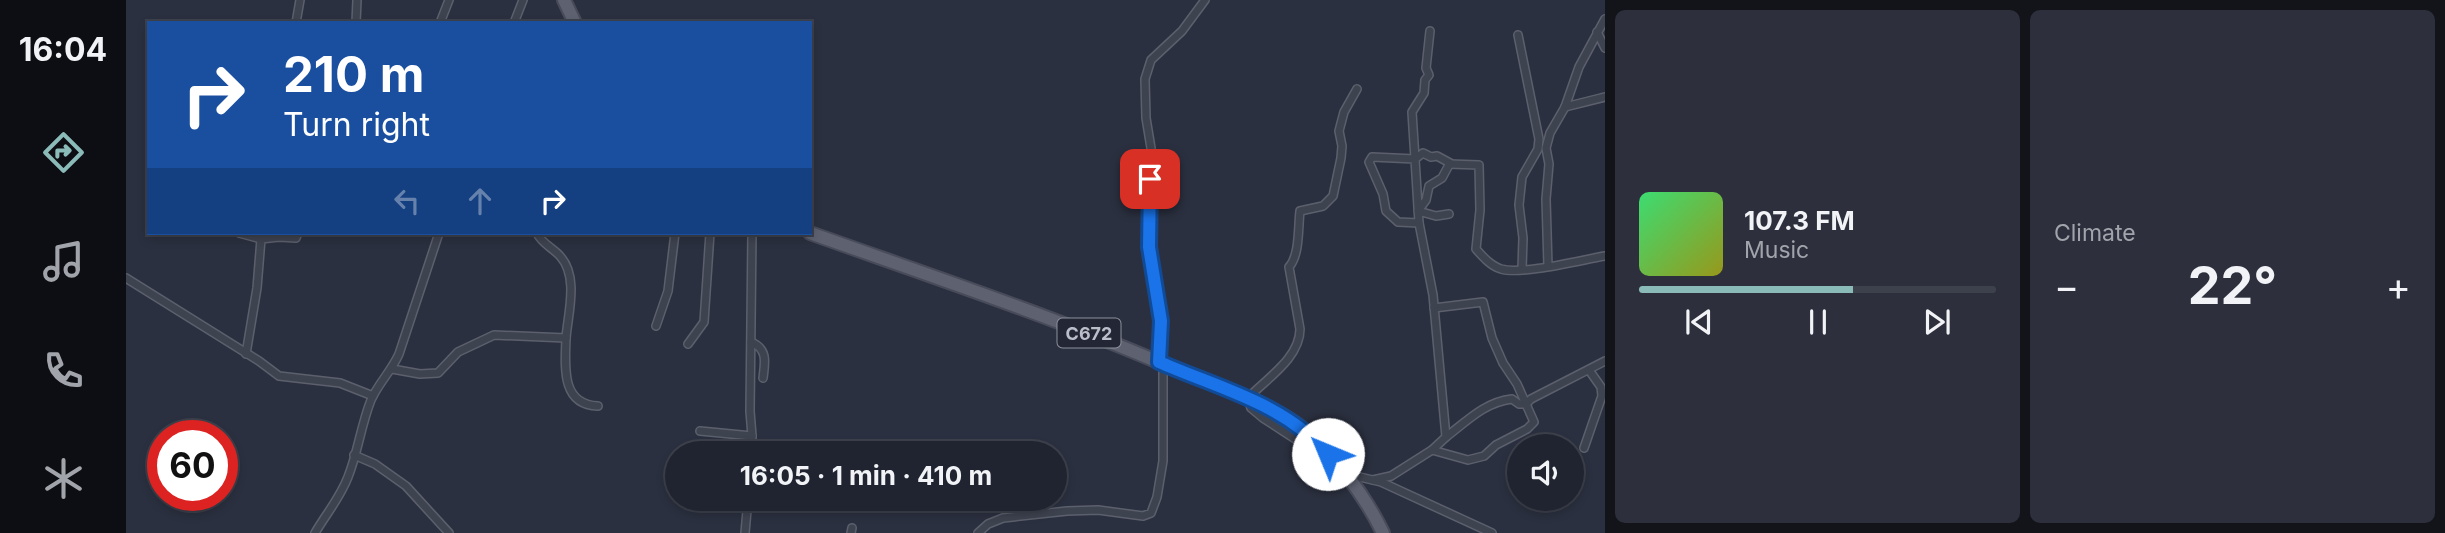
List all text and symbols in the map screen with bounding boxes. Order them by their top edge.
text: 16:04 [19,30,107,69]
text: 210 m [283,45,424,104]
icon: right [168,49,259,140]
text: Turn right [283,105,430,144]
icon: directions [39,128,88,177]
pin [1120,149,1180,209]
icon: arrive [1131,160,1169,198]
icon: left [388,182,426,220]
icon: ahead [461,182,499,220]
icon: right [534,182,572,220]
text: 107.3 FM [1744,205,1855,236]
text: Climate [2054,219,2136,247]
text: Music [1744,236,1809,264]
icon: music [39,237,88,286]
text: 22° [2188,254,2277,317]
text: − [2054,263,2079,309]
text: + [2386,263,2411,309]
icon: previous [1680,303,1718,341]
icon: pause [1799,303,1837,341]
icon: next [1918,303,1956,341]
road number: C672 [1058,318,1121,348]
icon: phone [39,346,88,395]
position arrow [1291,417,1365,491]
speed limit sign: 60 [147,420,238,511]
map controls [1507,434,1584,511]
button: sound [1507,434,1584,511]
icon: climate [39,454,88,503]
text: 16:05 · 1 min · 410 m [740,460,992,491]

